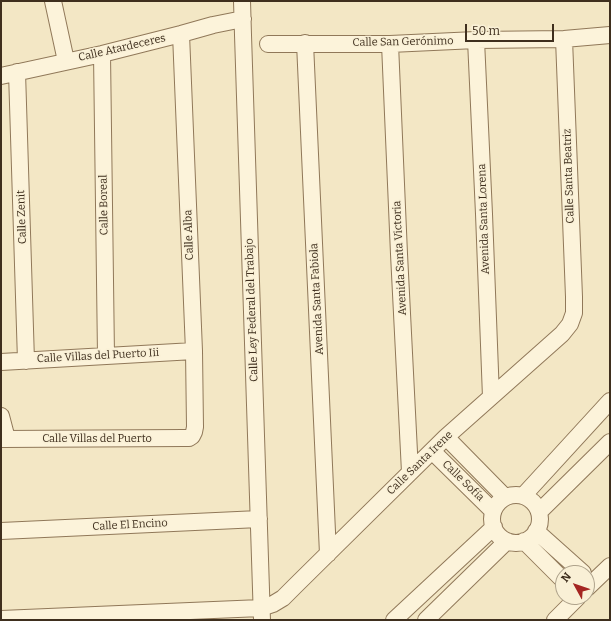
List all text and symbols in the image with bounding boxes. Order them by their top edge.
scale bar [467,16,556,42]
text: 50 m [472,24,500,38]
street label: Calle Atardeceres [77,32,167,64]
street label: Calle San Gerónimo [352,35,454,49]
street label: Calle Santa Beatriz [561,128,577,224]
street label: Avenida Santa Lorena [475,163,493,275]
street label: Calle Boreal [97,175,111,235]
street label: Calle Zenit [14,190,30,244]
street label: Avenida Santa Victoria [390,200,410,316]
street label: Calle Alba [182,209,196,261]
street label: Calle Ley Federal del Trabajo [243,238,261,382]
street label: Avenida Santa Fabiola [307,243,327,355]
street label: Calle Villas del Puerto Iii [37,346,159,366]
street label: Calle Santa Irene [384,428,456,498]
street label: Calle Villas del Puerto [42,432,152,446]
street label: Calle Sofía [439,458,487,504]
street label: Calle El Encino [92,516,168,534]
north arrow [555,565,595,605]
text: N [558,570,574,585]

